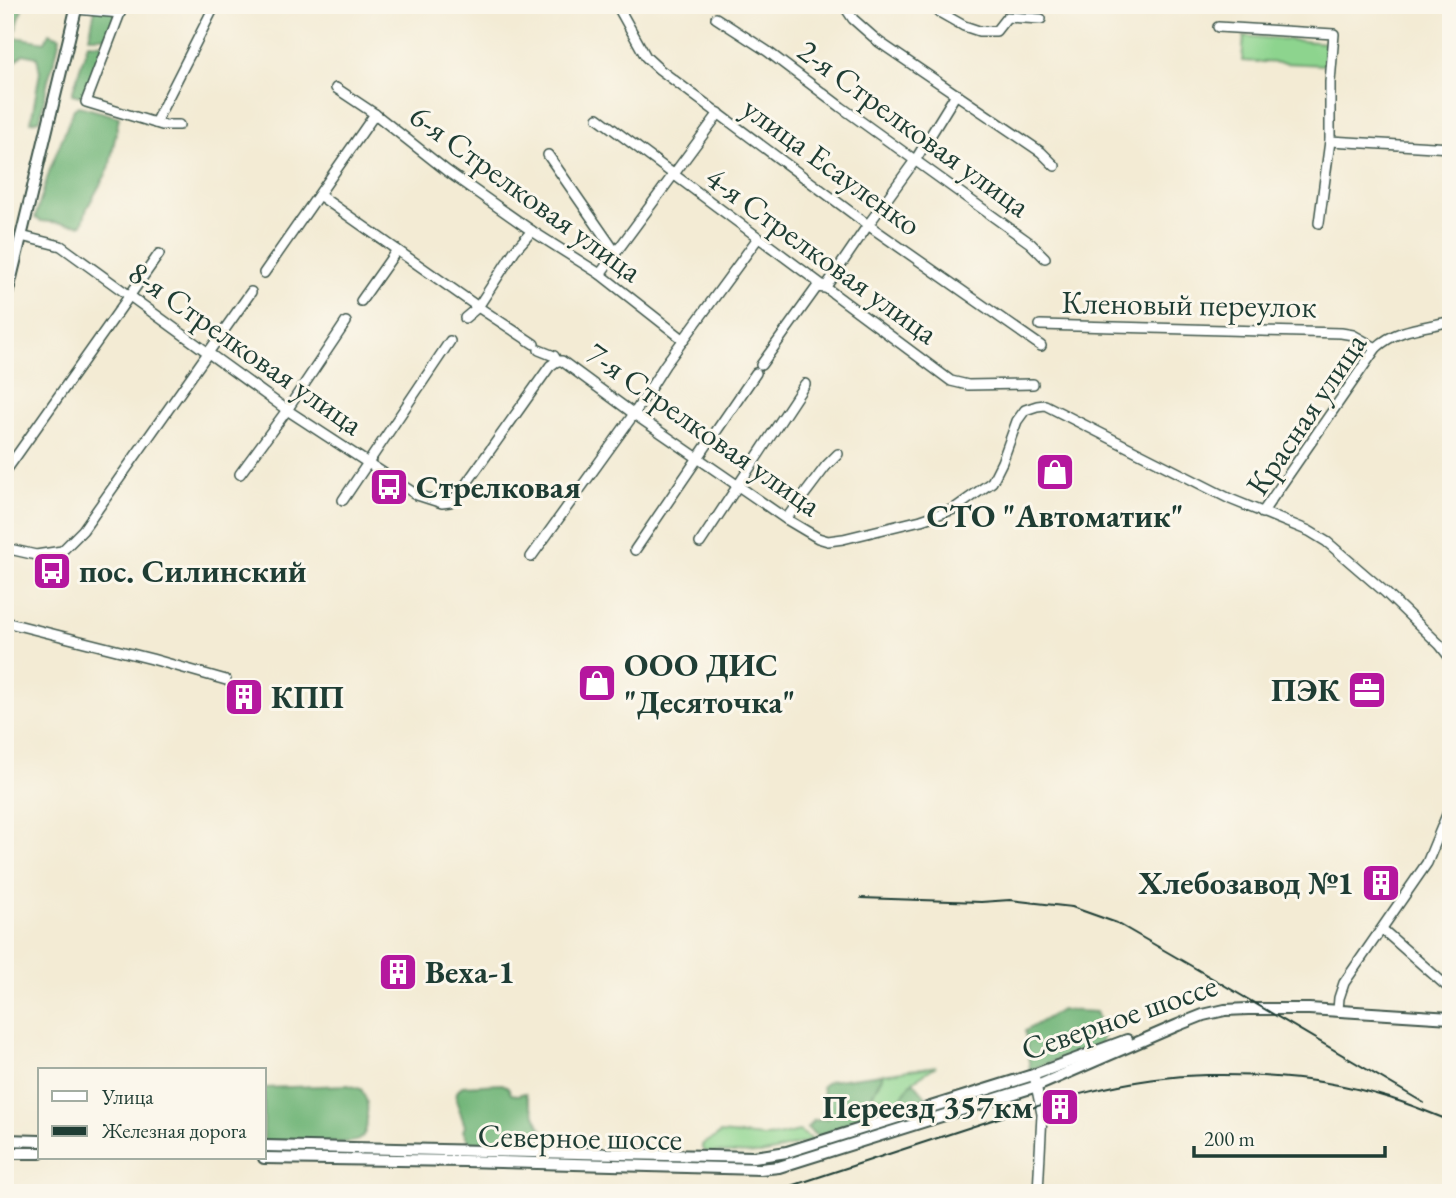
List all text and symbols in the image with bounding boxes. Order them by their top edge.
street label: 2-я Стрелковая улица [789,29,1039,227]
street label: улица Есауленко [734,87,930,245]
street label: 6-я Стрелковая улица [401,94,651,292]
street label: 4-я Стрелковая улица [697,156,947,354]
street label: 8-я Стрелковая улица [120,251,372,445]
street label: Кленовый переулок [1061,281,1317,327]
street label: Красная улица [1236,324,1376,503]
street label: 7-я Стрелковая улица [578,332,830,526]
shop icon: СТО "Автоматик" [1034,451,1076,493]
bus stop icon: Стрелковая [368,466,410,508]
place label: Стрелковая [416,466,581,508]
place label: СТО "Автоматик" [927,495,1183,537]
bus stop icon: пос. Силинский [31,550,73,592]
place label: пос. Силинский [79,550,307,592]
place label: ООО ДИС "Десяточка" [624,644,795,723]
shop icon: ООО ДИС "Десяточка" [576,662,618,704]
place label: ПЭК [1271,669,1340,711]
office icon: ПЭК [1346,669,1388,711]
building icon: КПП [223,676,265,718]
place label: КПП [271,676,344,718]
place label: Хлебозавод №1 [1138,862,1354,904]
building icon: Хлебозавод №1 [1360,862,1402,904]
building icon: Веха-1 [377,951,419,993]
place label: Веха-1 [425,951,515,993]
street label: Северное шоссе [1015,964,1223,1070]
legend [38,1068,266,1160]
text: Улица [101,1083,154,1110]
place label: Переезд 357км [822,1086,1033,1128]
building icon: Переезд 357км [1039,1086,1081,1128]
street label: Северное шоссе [477,1114,683,1160]
scale bar [1194,1114,1384,1158]
text: Железная дорога [101,1117,247,1144]
text: 200 m [1204,1125,1255,1152]

